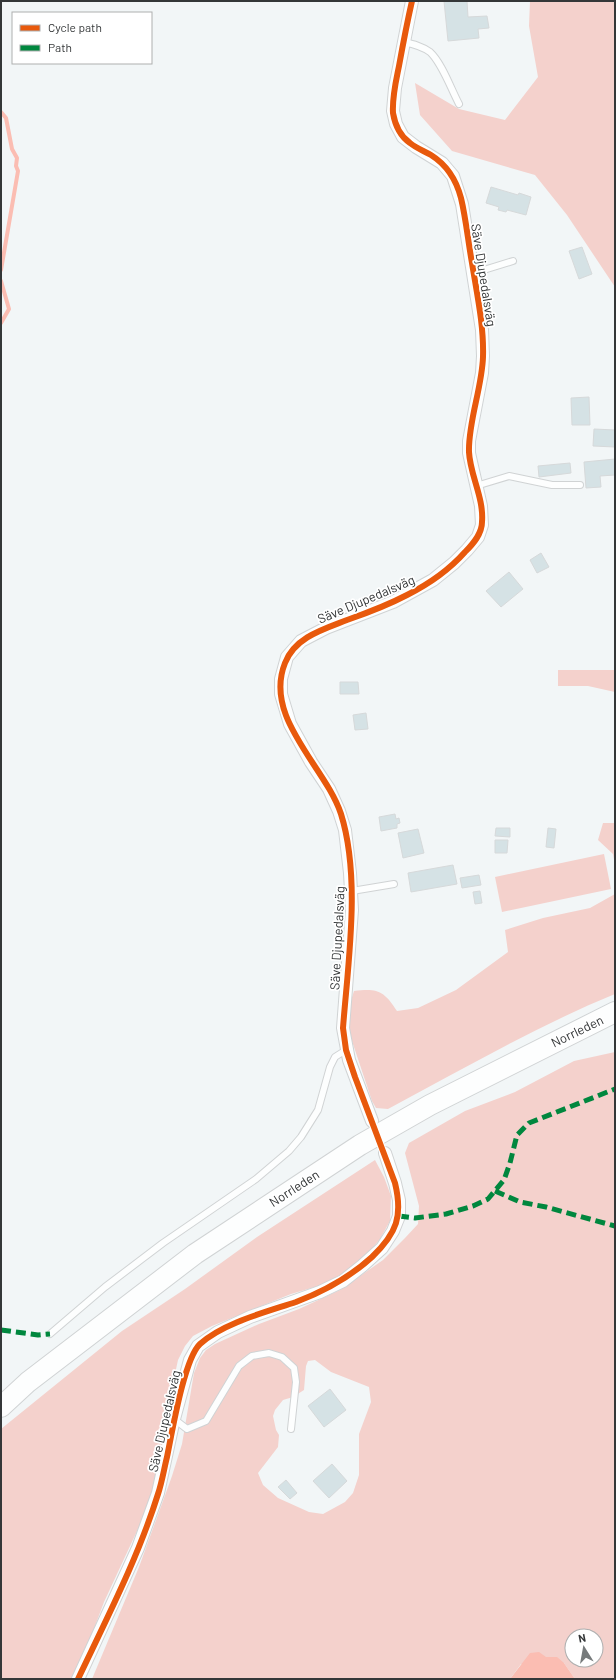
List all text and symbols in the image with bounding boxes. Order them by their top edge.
legend [12,12,152,64]
text: Cycle path [48,20,102,34]
text: Path [48,40,72,54]
street label: Säve Djupedalsväg [468,222,500,328]
street label: Säve Djupedalsväg [315,571,417,627]
street label: Säve Djupedalsväg [326,886,348,990]
street label: Norrleden [548,1011,606,1051]
street label: Norrleden [266,1166,322,1210]
street label: Säve Djupedalsväg [145,1369,183,1473]
north arrow [564,1628,604,1668]
text: N [577,1631,587,1645]

